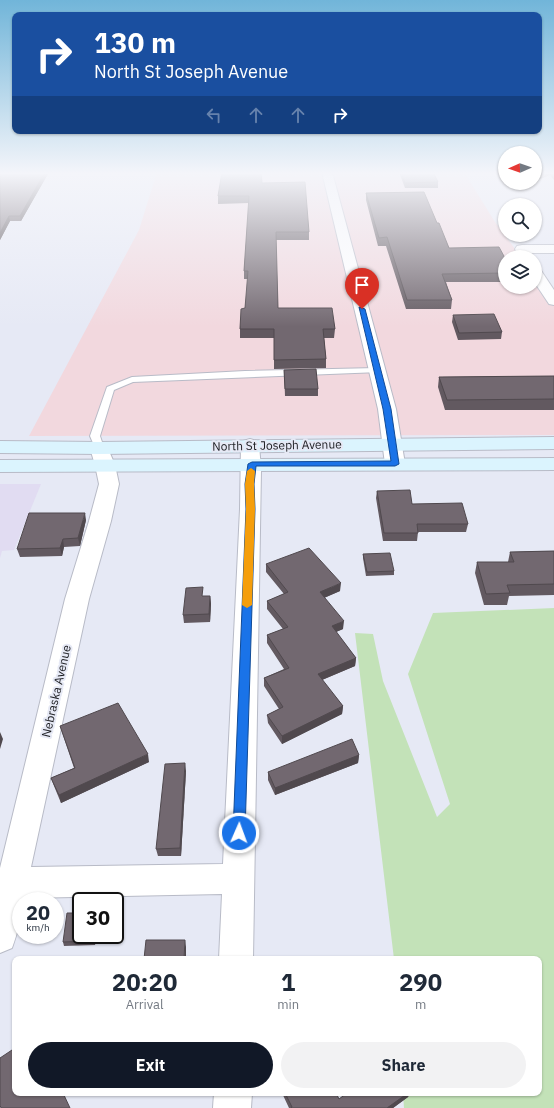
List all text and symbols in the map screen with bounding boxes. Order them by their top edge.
text: 130 m [94,24,176,61]
icon: right [28,28,80,80]
text: North St Joseph Avenue [94,60,288,83]
icon: left [203,104,225,126]
icon: ahead [245,104,267,126]
icon: ahead [287,104,309,126]
icon: right [329,104,351,126]
north arrow [498,146,542,190]
map controls [498,146,542,294]
button: search [498,198,542,242]
button: layers [498,250,542,294]
pin [345,268,379,309]
icon: arrive [351,274,373,296]
street label: North St Joseph Avenue [212,436,342,454]
street label: Nebraska Avenue [38,643,74,739]
position arrow [218,812,260,854]
speed limit sign: 30 [72,892,124,944]
text: 20 [26,899,50,926]
text: km/h [26,921,50,934]
text: 20:20 [112,966,177,998]
text: 1 [281,966,295,998]
text: 290 [399,966,442,998]
text: Arrival [126,996,164,1013]
text: min [277,996,299,1013]
text: m [415,996,426,1013]
button: Exit [28,1042,273,1088]
button: Share [281,1042,526,1088]

